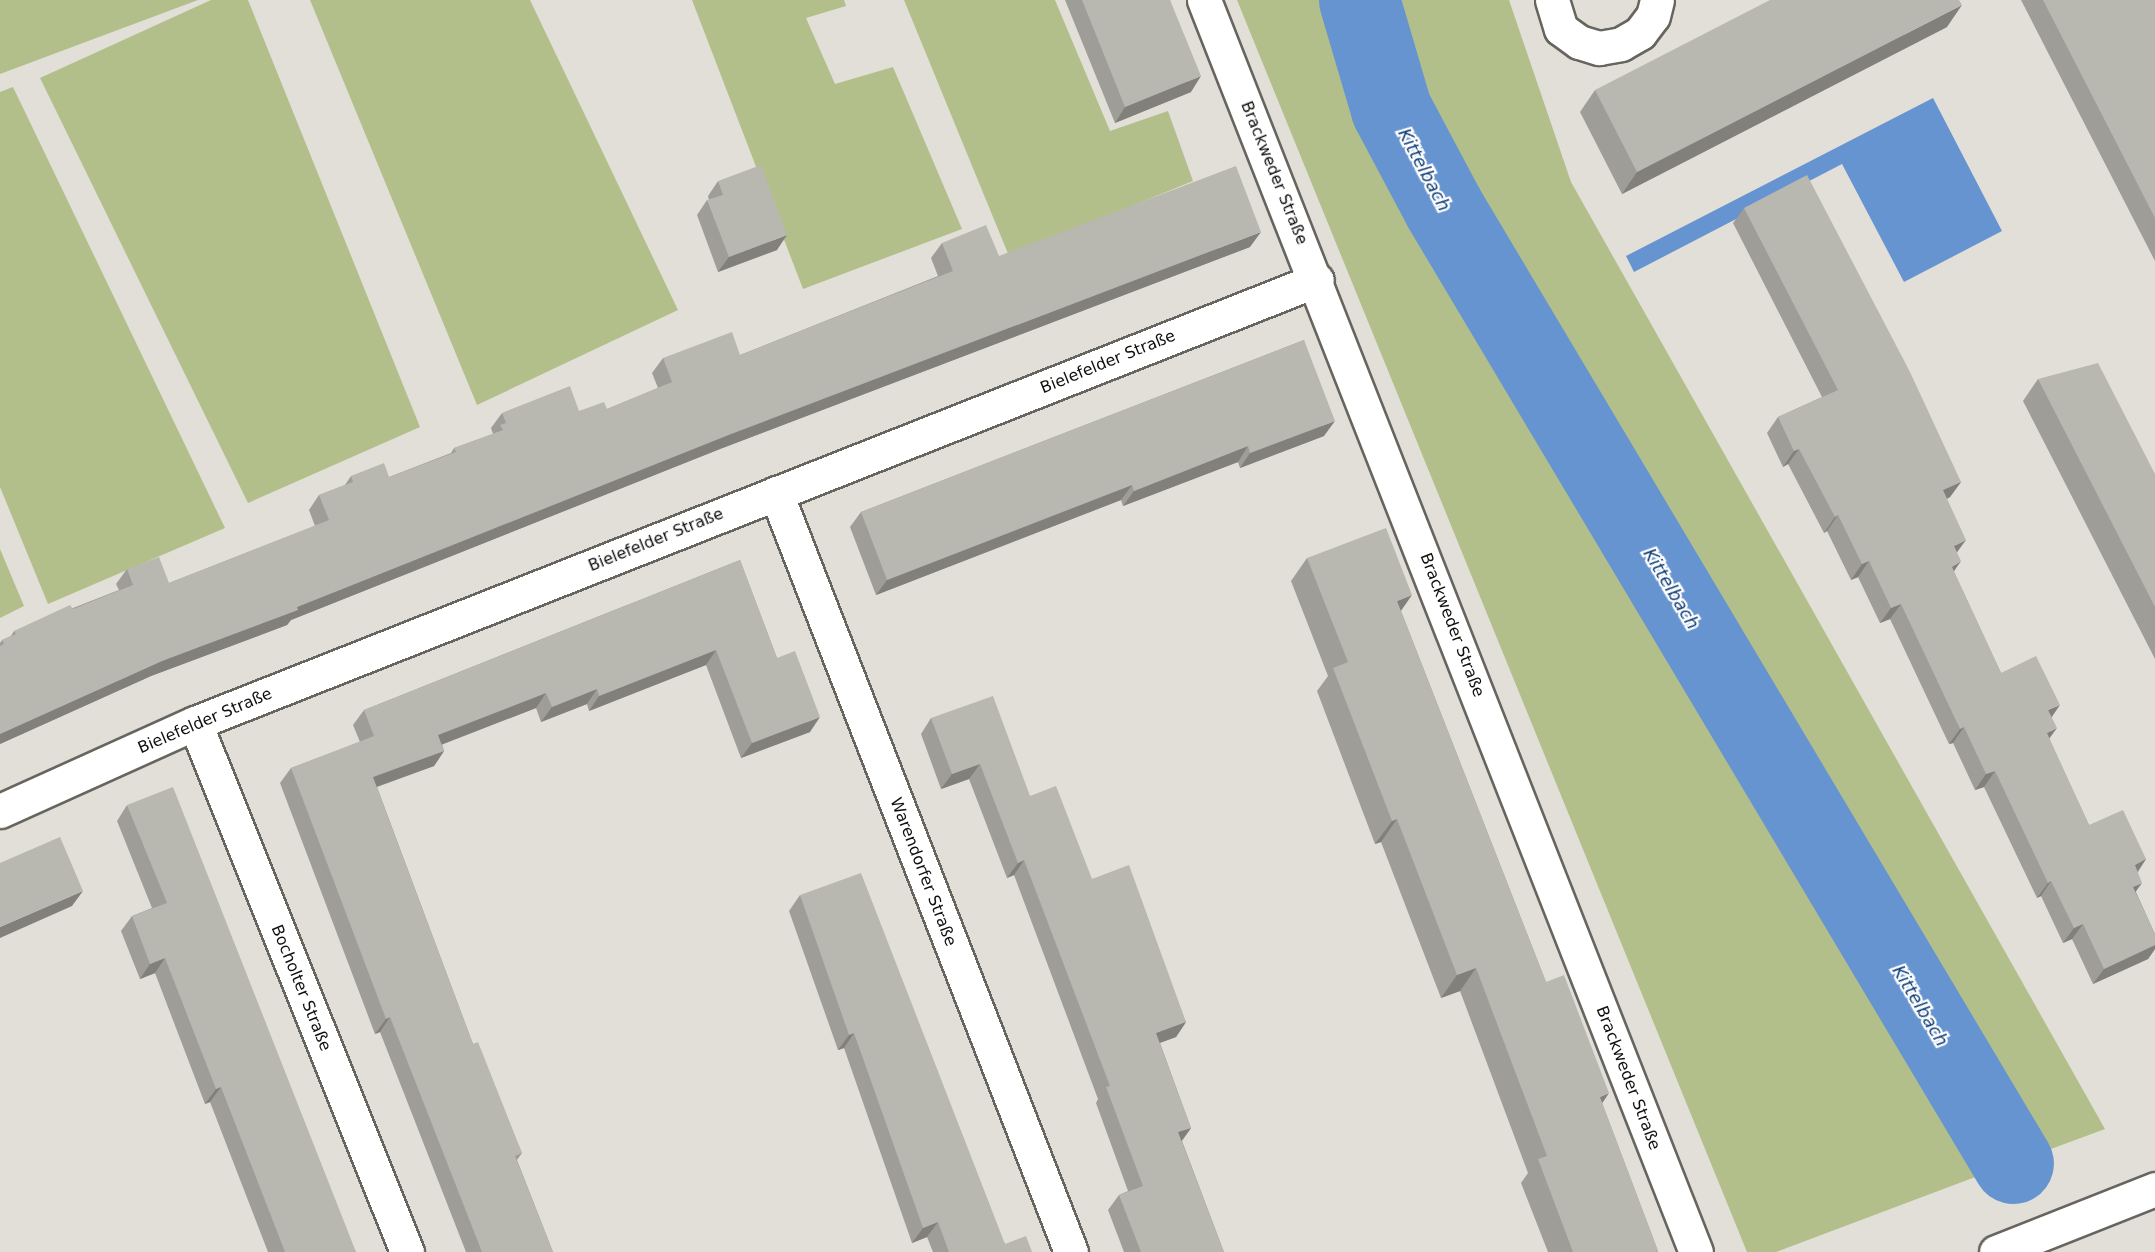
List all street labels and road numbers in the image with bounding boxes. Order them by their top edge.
street label: Brackweder Straße [1236,99,1312,247]
street label: Bielefelder Straße [1038,326,1178,398]
street label: Bielefelder Straße [586,504,726,576]
street label: Brackweder Straße [1416,550,1488,700]
street label: Bielefelder Straße [135,684,275,758]
street label: Warendorfer Straße [886,795,960,949]
street label: Bocholter Straße [267,922,335,1054]
street label: Brackweder Straße [1592,1003,1664,1153]

